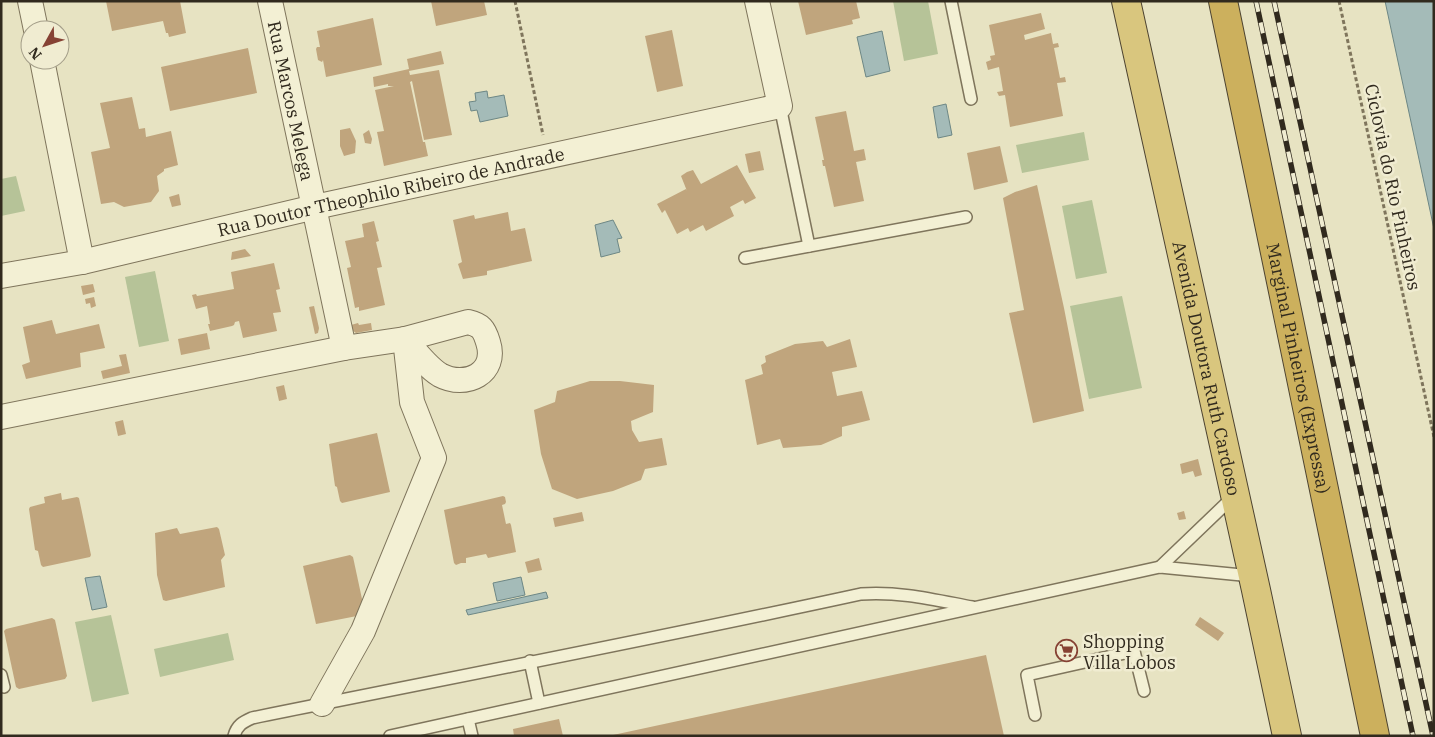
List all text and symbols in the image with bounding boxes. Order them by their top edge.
street label: Rua Marcos Melega [263,19,320,183]
north arrow [20,20,70,70]
text: N [25,43,45,63]
street label: Ciclovia do Rio Pinheiros [1360,82,1426,292]
street label: Rua Doutor Theophilo Ribeiro de Andrade [215,142,566,241]
street label: Avenida Doutora Ruth Cardoso [1168,239,1246,498]
street label: Marginal Pinheiros (Expressa) [1262,241,1336,496]
place label: Shopping Villa Lobos [1083,630,1176,674]
supermarket icon: Shopping Villa Lobos [1055,639,1079,663]

